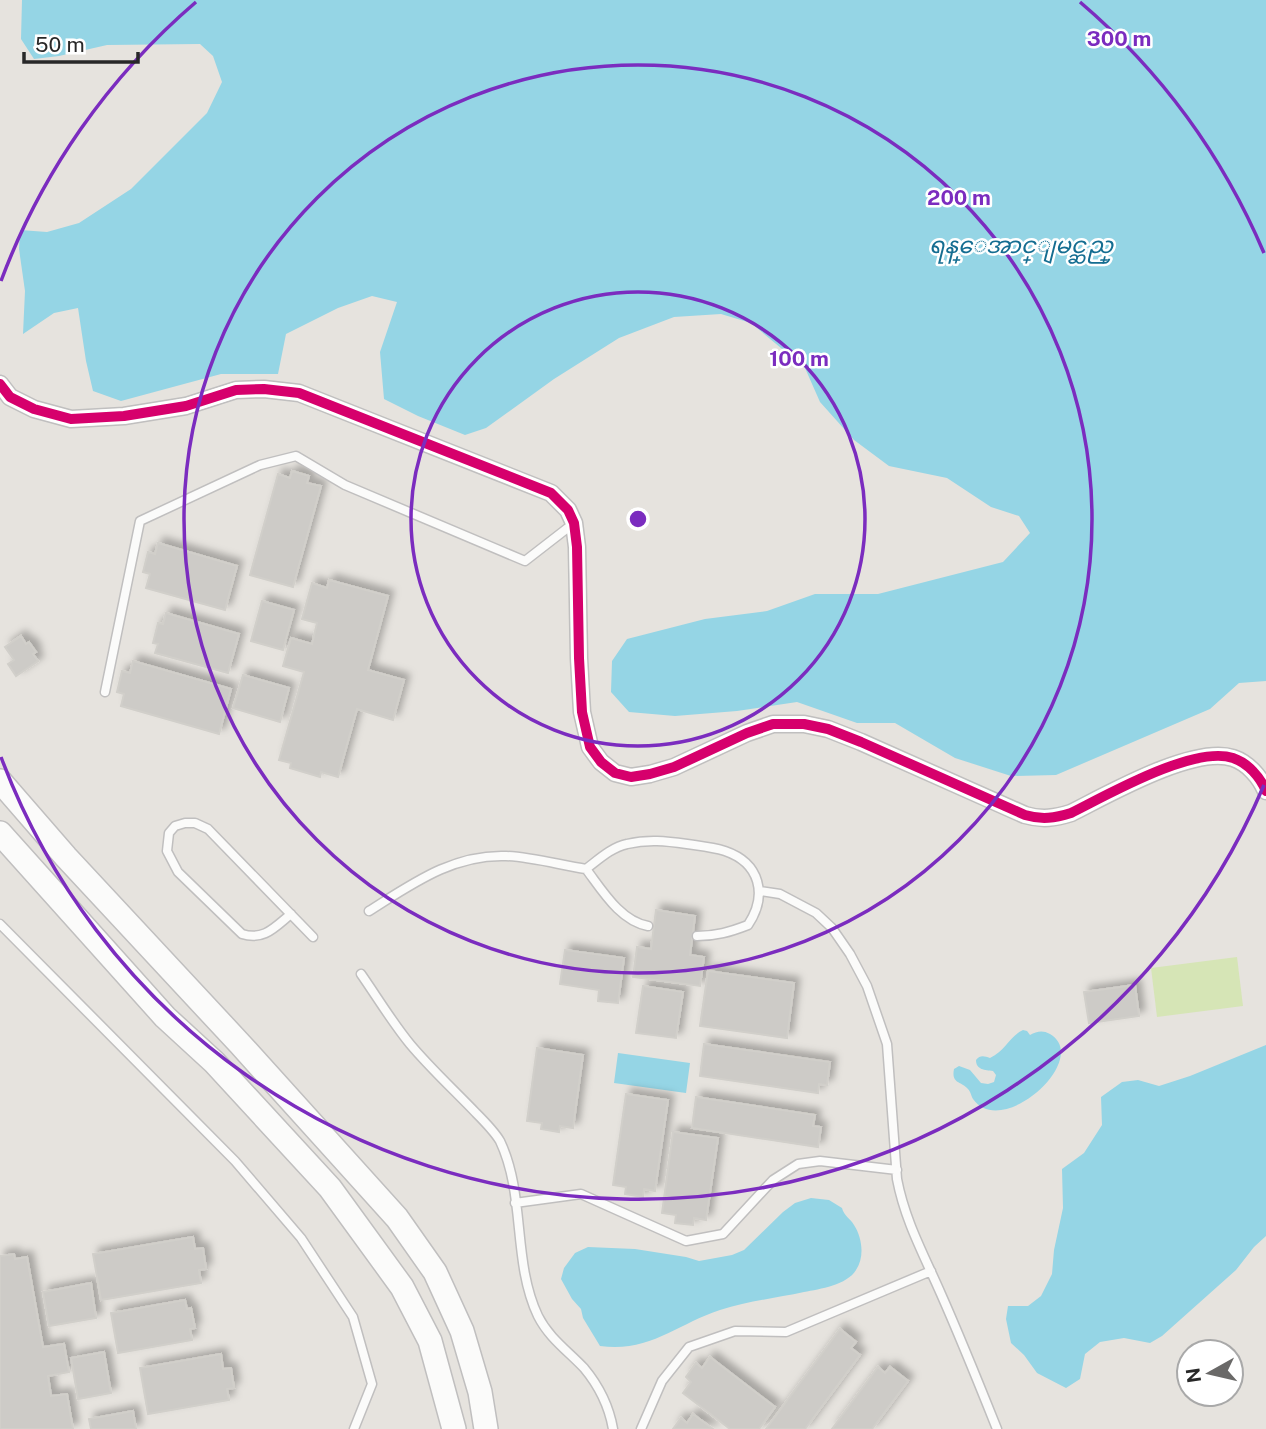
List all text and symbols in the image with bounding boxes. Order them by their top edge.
scale bar [24,21,138,65]
text: 300 m [1087,26,1151,51]
text: 50 m [35,32,85,57]
text: 200 m [927,185,991,210]
water label: ရန္ေအာင္ျမင္ဆည္ [929,231,1115,264]
text: 100 m [769,346,829,371]
centre of rings [626,507,650,531]
north arrow [1175,1338,1245,1408]
text: N [1181,1366,1205,1384]

